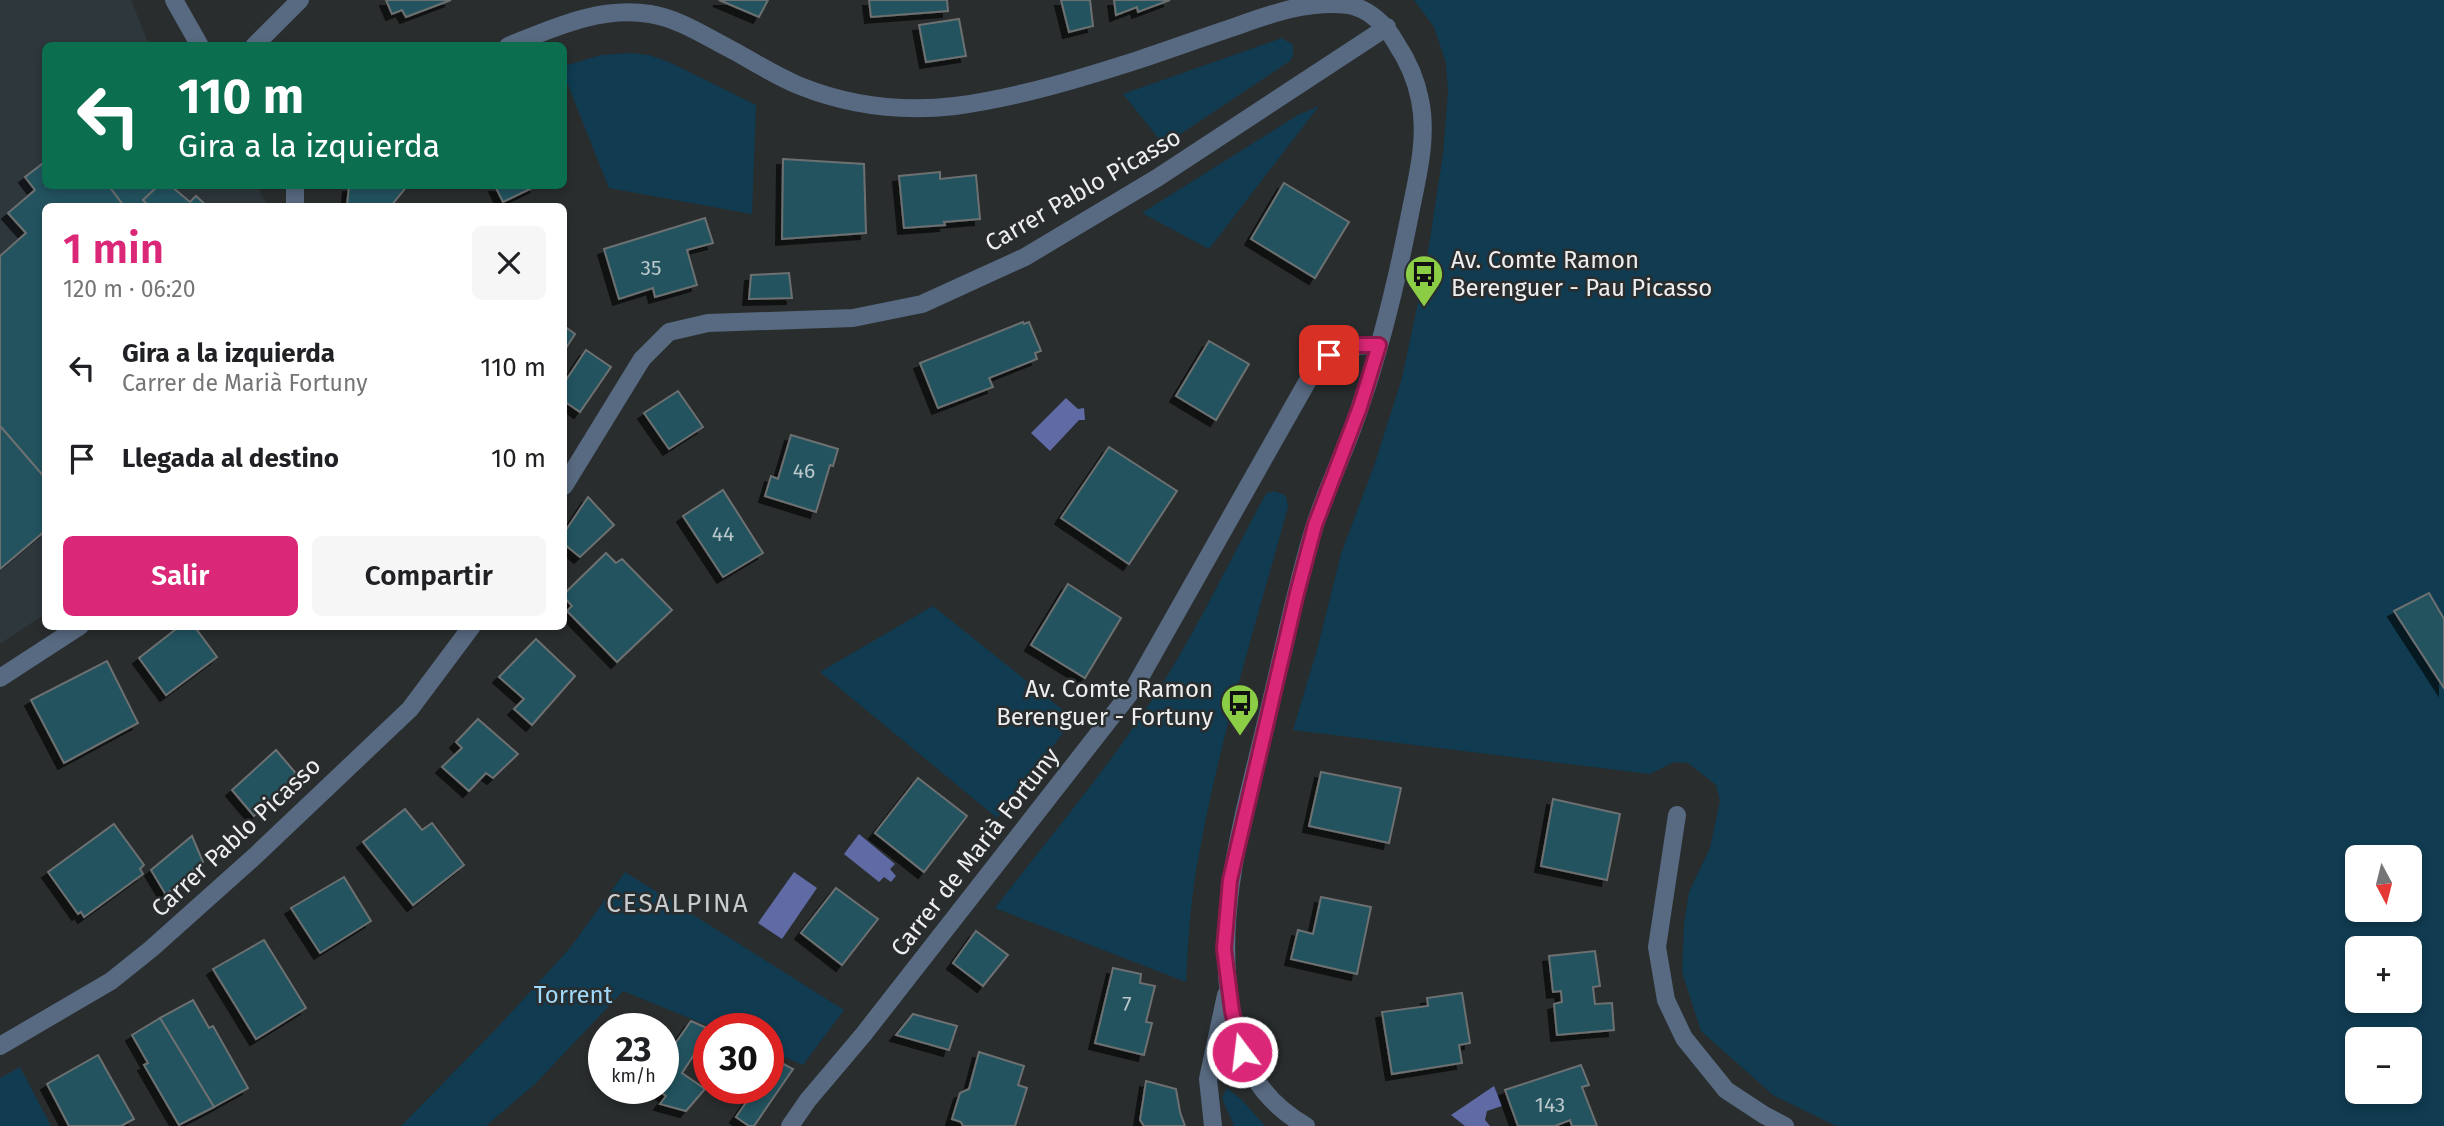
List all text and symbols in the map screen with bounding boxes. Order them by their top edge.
text: 110 m [178,67,304,126]
icon: left [63,70,154,161]
street label: Carrer Pablo Picasso [980,123,1186,257]
text: Gira a la izquierda [178,127,440,165]
text: 1 min [63,224,164,274]
button: close [472,226,546,300]
place label: Av. Comte Ramon Berenguer - Pau Picasso [1451,246,1712,302]
bus stop icon: Av. Comte Ramon Berenguer - Pau Picasso [1403,253,1445,308]
house number: 35 [641,255,662,281]
text: 120 m · 06:20 [63,275,196,303]
pin [1299,325,1359,385]
icon: arrive [1310,336,1348,374]
text: Gira a la izquierda [122,338,335,369]
icon: left [63,349,101,387]
text: 110 m [480,352,546,383]
text: Carrer de Marià Fortuny [122,369,368,397]
icon: arrive [63,440,101,478]
text: Llegada al destino [122,443,339,474]
text: 10 m [491,443,546,474]
house number: 46 [793,458,815,484]
house number: 44 [712,521,734,547]
button: Salir [63,536,298,616]
button: Compartir [312,536,546,616]
place label: Av. Comte Ramon Berenguer - Fortuny [996,675,1213,731]
bus stop icon: Av. Comte Ramon Berenguer - Fortuny [1219,682,1261,737]
street label: Carrer de Marià Fortuny [885,742,1065,962]
street label: Carrer Pablo Picasso [146,751,326,923]
north arrow [2345,845,2422,922]
map controls [2345,845,2422,1104]
district label: CESALPINA [606,888,750,919]
button: + [2345,936,2422,1013]
park label: Torrent [534,981,613,1009]
house number: 7 [1122,991,1132,1017]
speed limit sign: 30 [693,1013,784,1104]
position arrow [1205,1015,1279,1089]
button: − [2345,1027,2422,1104]
text: 23 [615,1028,652,1070]
text: km/h [611,1065,656,1087]
house number: 143 [1535,1092,1565,1118]

